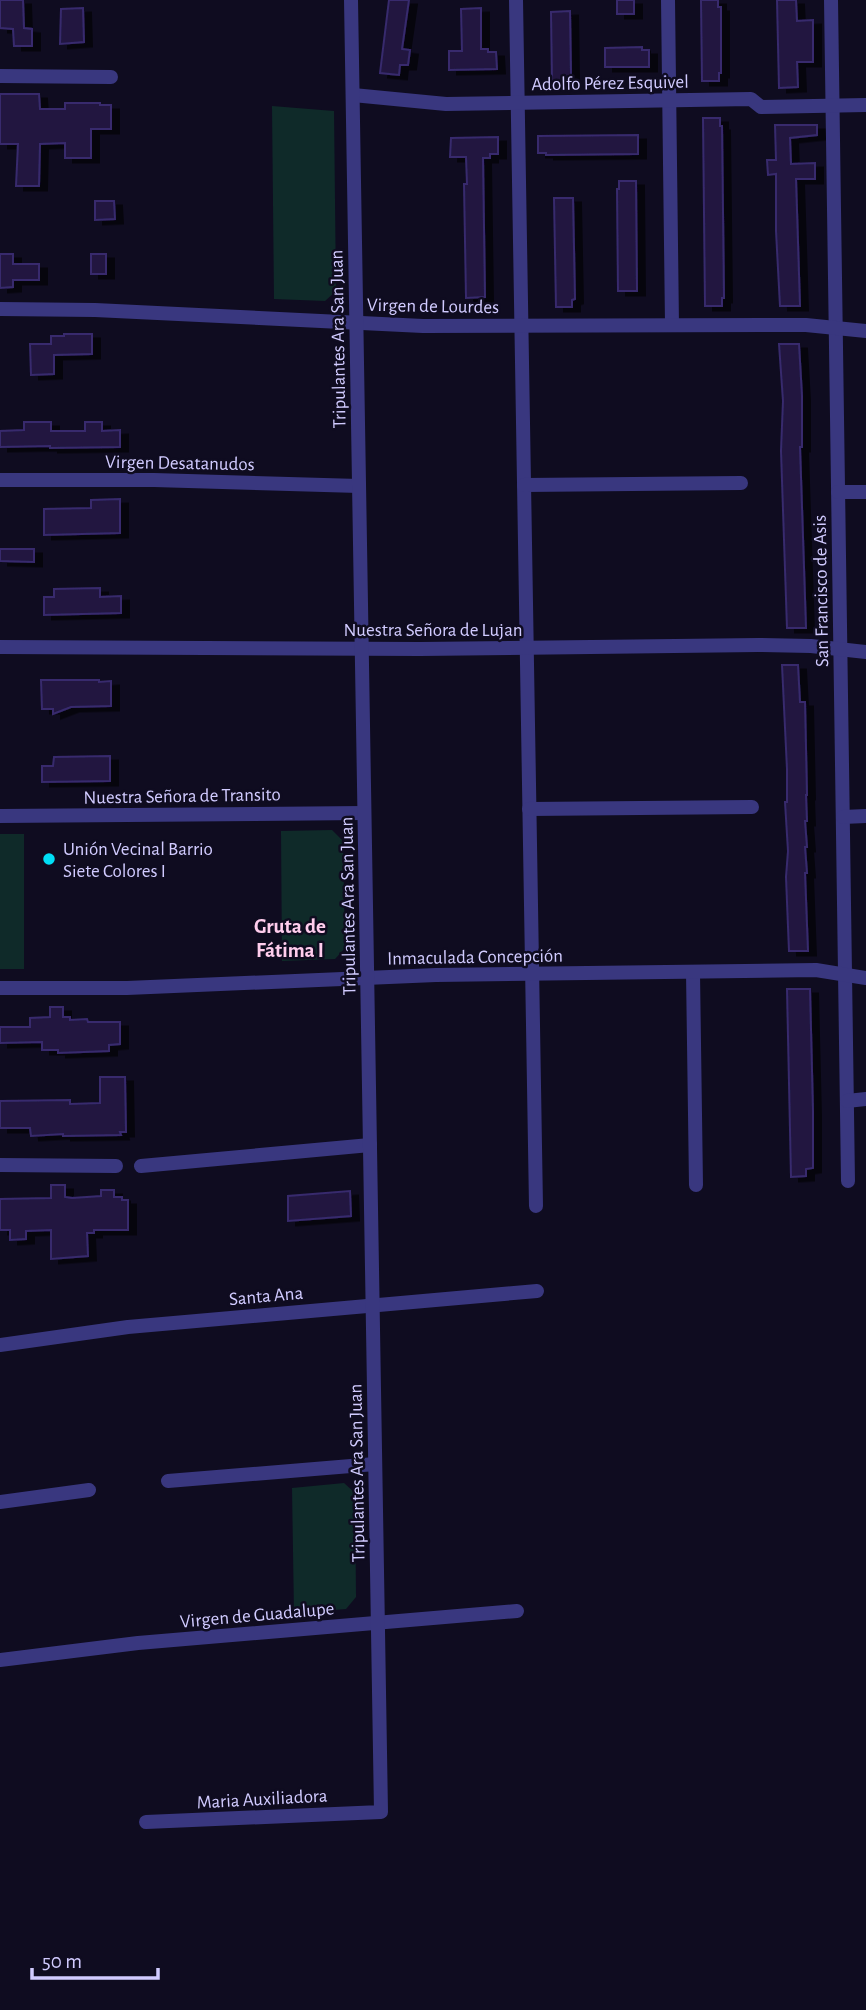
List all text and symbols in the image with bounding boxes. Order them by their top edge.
street label: Adolfo Pérez Esquivel [531,73,689,94]
street label: Tripulantes Ara San Juan [327,250,350,428]
street label: Virgen de Lourdes [367,296,499,317]
street label: Virgen Desatanudos [105,453,255,474]
street label: San Francisco de Asis [811,515,832,667]
street label: Nuestra Señora de Lujan [343,621,523,640]
street label: Nuestra Señora de Transito [83,785,281,808]
street label: Tripulantes Ara San Juan [337,817,360,995]
place label: Unión Vecinal Barrio Siete Colores I [63,840,213,881]
marker: Unión Vecinal Barrio Siete Colores I [41,851,57,867]
district label: Gruta de Fátima I [254,916,326,961]
street label: Inmaculada Concepción [387,946,563,969]
street label: Santa Ana [228,1284,304,1309]
street label: Tripulantes Ara San Juan [346,1384,369,1562]
street label: Virgen de Guadalupe [179,1599,335,1632]
street label: Maria Auxiliadora [196,1787,328,1812]
scale bar [32,1937,158,1981]
text: 50 m [42,1951,82,1972]

